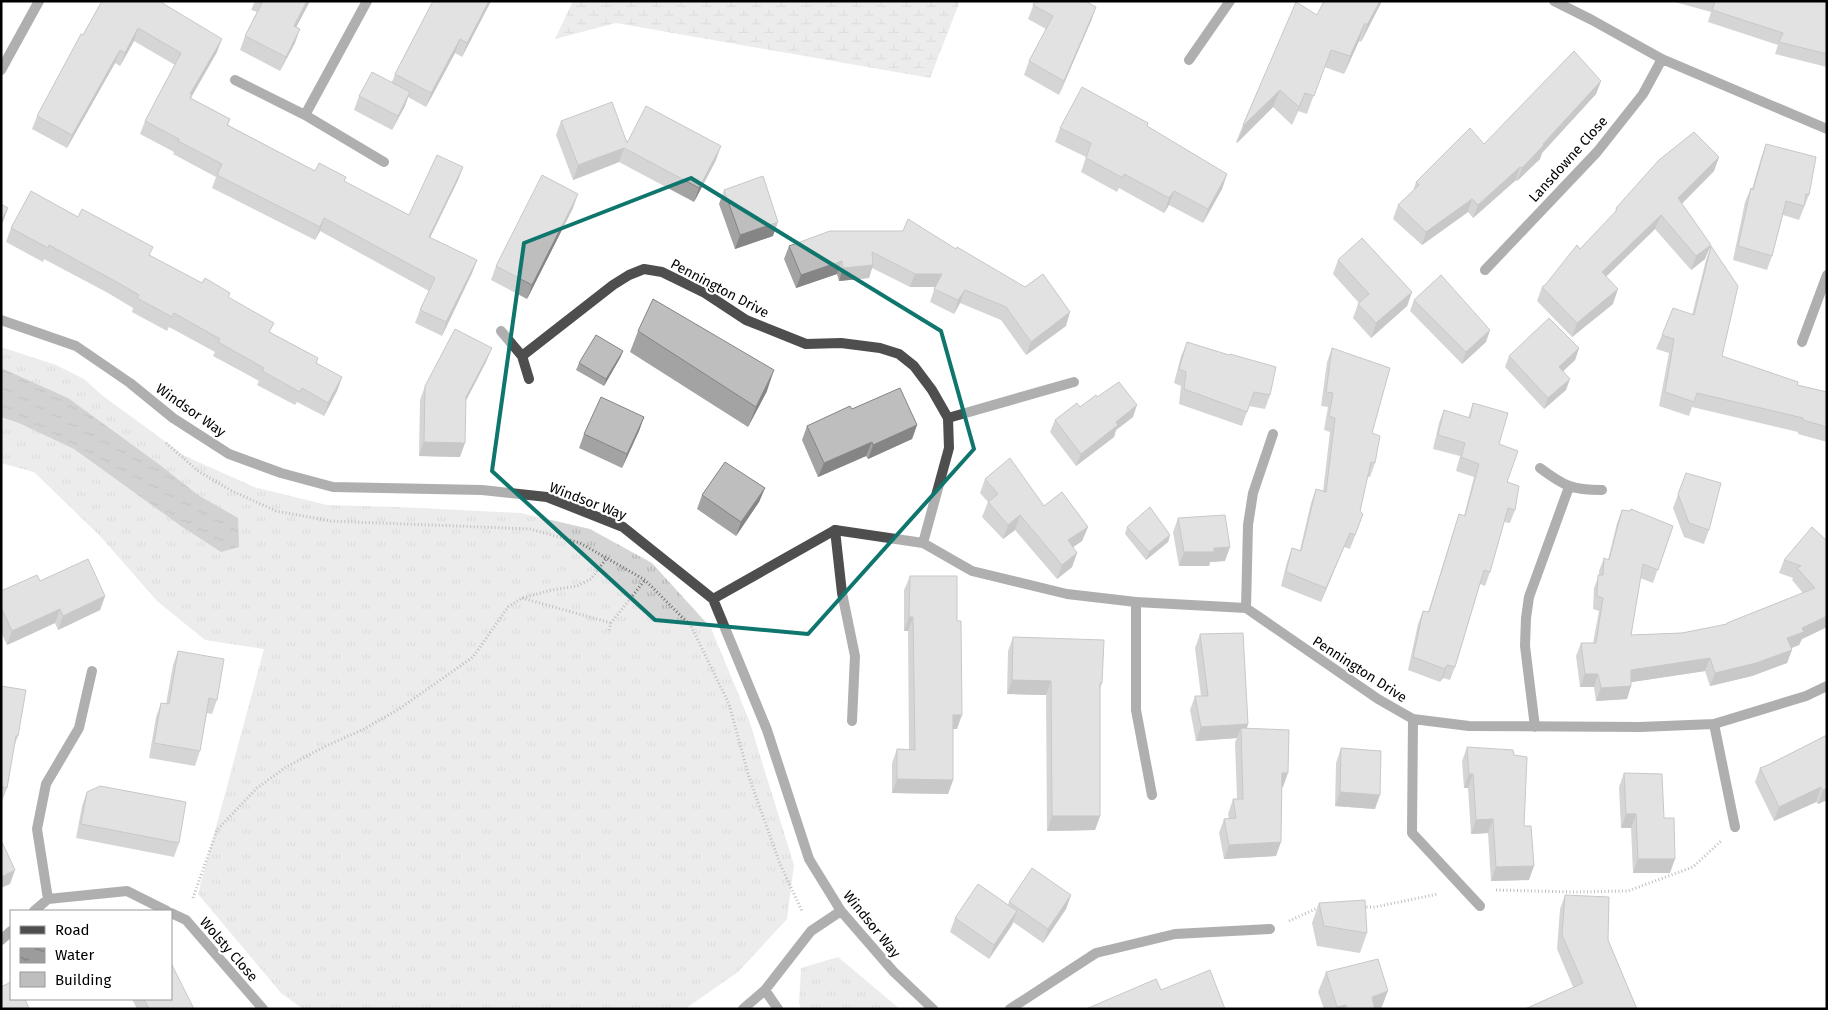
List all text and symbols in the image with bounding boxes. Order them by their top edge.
street label: Lansdowne Close [1525,113,1611,206]
street label: Pennington Drive [668,255,772,322]
street label: Windsor Way [153,380,229,441]
street label: Windsor Way [547,479,629,524]
street label: Pennington Drive [1309,633,1410,706]
street label: Windsor Way [839,887,904,961]
legend [10,910,172,1000]
street label: Wolsty Close [196,914,261,985]
text: Road [55,921,90,939]
text: Water [55,946,94,964]
text: Building [55,971,111,989]

